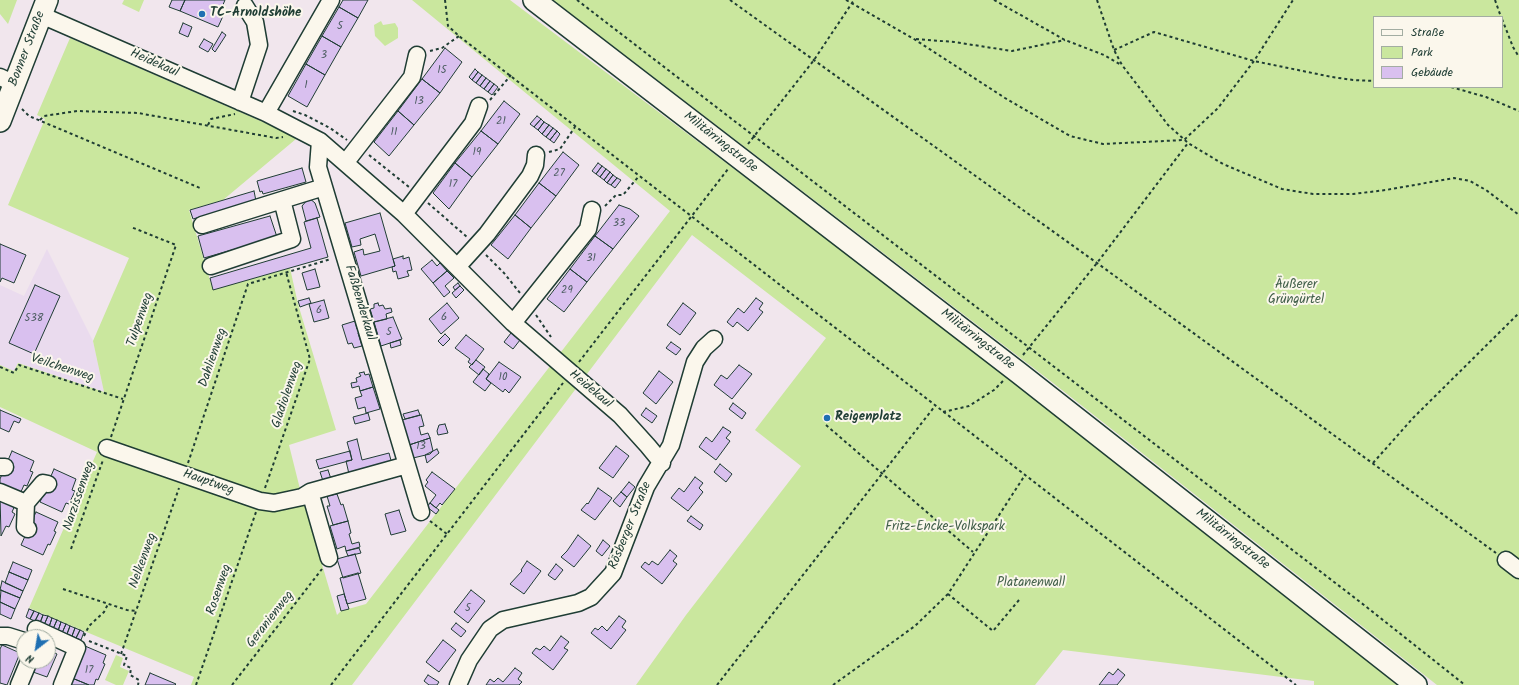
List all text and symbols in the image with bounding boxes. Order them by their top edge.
place label: TC-Arnoldshöhe [210,6,301,22]
street label: Bonner Straße [7,9,49,89]
marker: TC-Arnoldshöhe [197,9,207,19]
legend [1373,16,1503,88]
house number: 5 [337,20,343,34]
text: Straße [1411,23,1444,42]
text: Park [1411,43,1433,62]
street label: Heidekaul [127,46,181,82]
house number: 3 [321,49,327,63]
text: Gebäude [1411,63,1453,82]
house number: 15 [437,64,447,78]
house number: 1 [304,79,308,93]
house number: 13 [414,95,424,109]
street label: Militärringstraße [680,109,760,177]
house number: 21 [496,115,506,129]
house number: 11 [391,126,397,140]
house number: 19 [473,146,481,160]
house number: 27 [553,167,565,181]
house number: 17 [449,178,457,192]
house number: 33 [613,217,625,231]
house number: 31 [586,252,596,266]
street label: Faßbenderkaul [340,263,378,343]
park label: Äußerer Grüngürtel [1268,278,1324,309]
house number: 29 [561,284,573,298]
street label: Tulpenweg [124,291,158,349]
house number: 6 [316,304,322,318]
street label: Militärringstraße [937,306,1017,374]
house number: 6 [441,311,447,325]
house number: 538 [25,312,43,326]
street label: Dahlienweg [197,326,231,390]
house number: 5 [386,326,392,340]
street label: Veilchenweg [29,351,95,387]
street label: Gladiolenweg [269,360,307,430]
street label: Heidekaul [565,367,615,413]
house number: 10 [499,371,507,385]
place label: Reigenplatz [835,410,902,426]
marker: Reigenplatz [822,413,832,423]
house number: 13 [416,440,426,454]
street label: Narzissenweg [61,459,99,533]
street label: Hauptweg [180,467,236,499]
street label: Rösberger Straße [606,480,656,572]
street label: Militärringstraße [1192,506,1272,574]
park label: Fritz-Encke-Volkspark [885,520,1005,536]
street label: Nelkenweg [127,531,161,591]
street label: Rosenweg [204,563,236,617]
park label: Platanenwall [997,576,1065,592]
street label: Geranienweg [244,588,298,652]
house number: 5 [465,602,471,616]
north arrow [16,629,56,669]
text: N [23,649,38,668]
house number: 17 [85,664,93,678]

